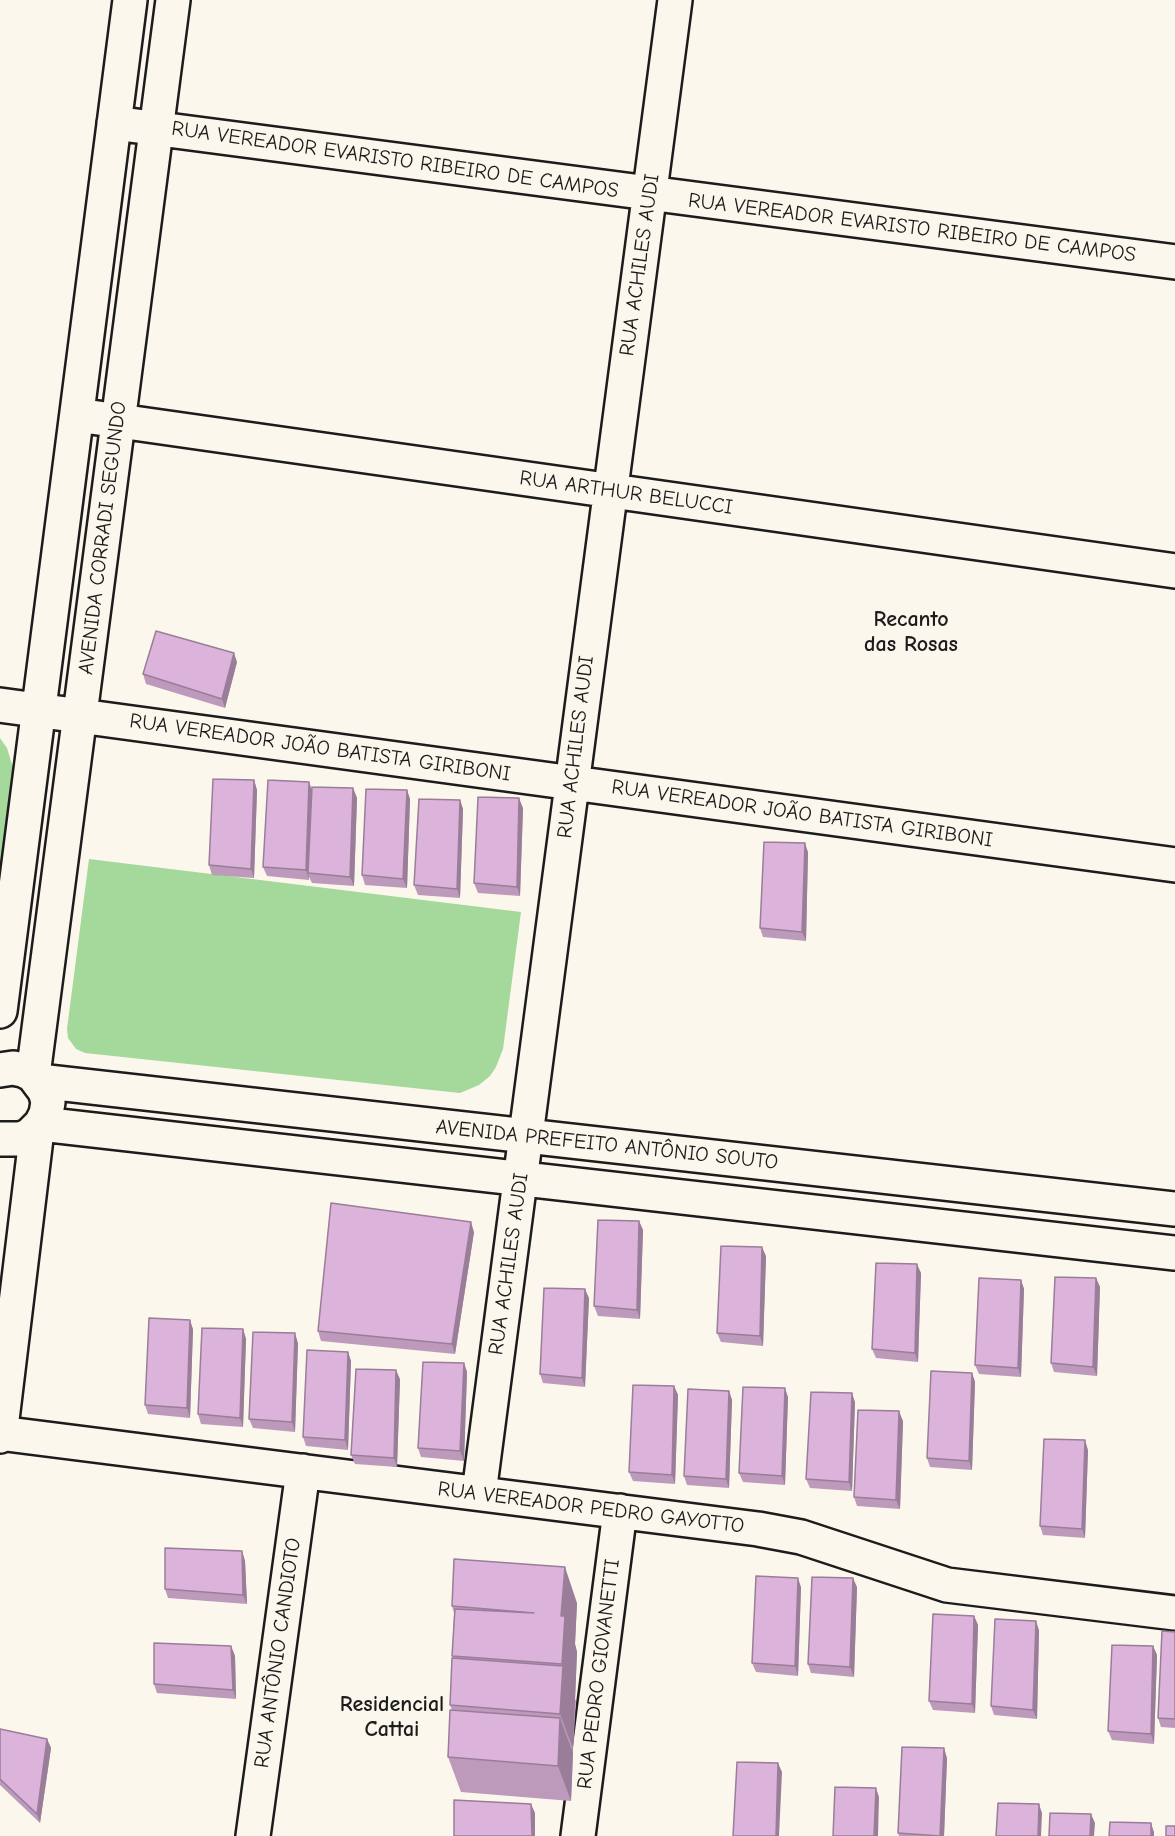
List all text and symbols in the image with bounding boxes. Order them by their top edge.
street label: RUA VEREADOR EVARISTO RIBEIRO DE CAMPOS [170,116,620,204]
street label: RUA ACHILES AUDI [615,172,665,358]
street label: RUA VEREADOR EVARISTO RIBEIRO DE CAMPOS [687,188,1137,268]
street label: AVENIDA CORRADI SEGUNDO [74,400,132,676]
street label: RUA ARTHUR BELUCCI [518,466,734,520]
district label: Recanto das Rosas [864,607,958,658]
street label: RUA ACHILES AUDI [552,654,600,840]
street label: RUA VEREADOR JOÃO BATISTA GIRIBONI [128,709,512,787]
street label: RUA VEREADOR JOÃO BATISTA GIRIBONI [610,775,994,853]
street label: AVENIDA PREFEITO ANTÔNIO SOUTO [435,1114,779,1176]
street label: RUA ACHILES AUDI [484,1171,534,1357]
street label: RUA VEREADOR PEDRO GAYOTTO [436,1477,746,1539]
street label: RUA ANTÔNIO CANDIOTO [249,1536,307,1770]
street label: RUA PEDRO GIOVANETTI [572,1558,626,1790]
district label: Residencial Cattai [340,1692,444,1744]

